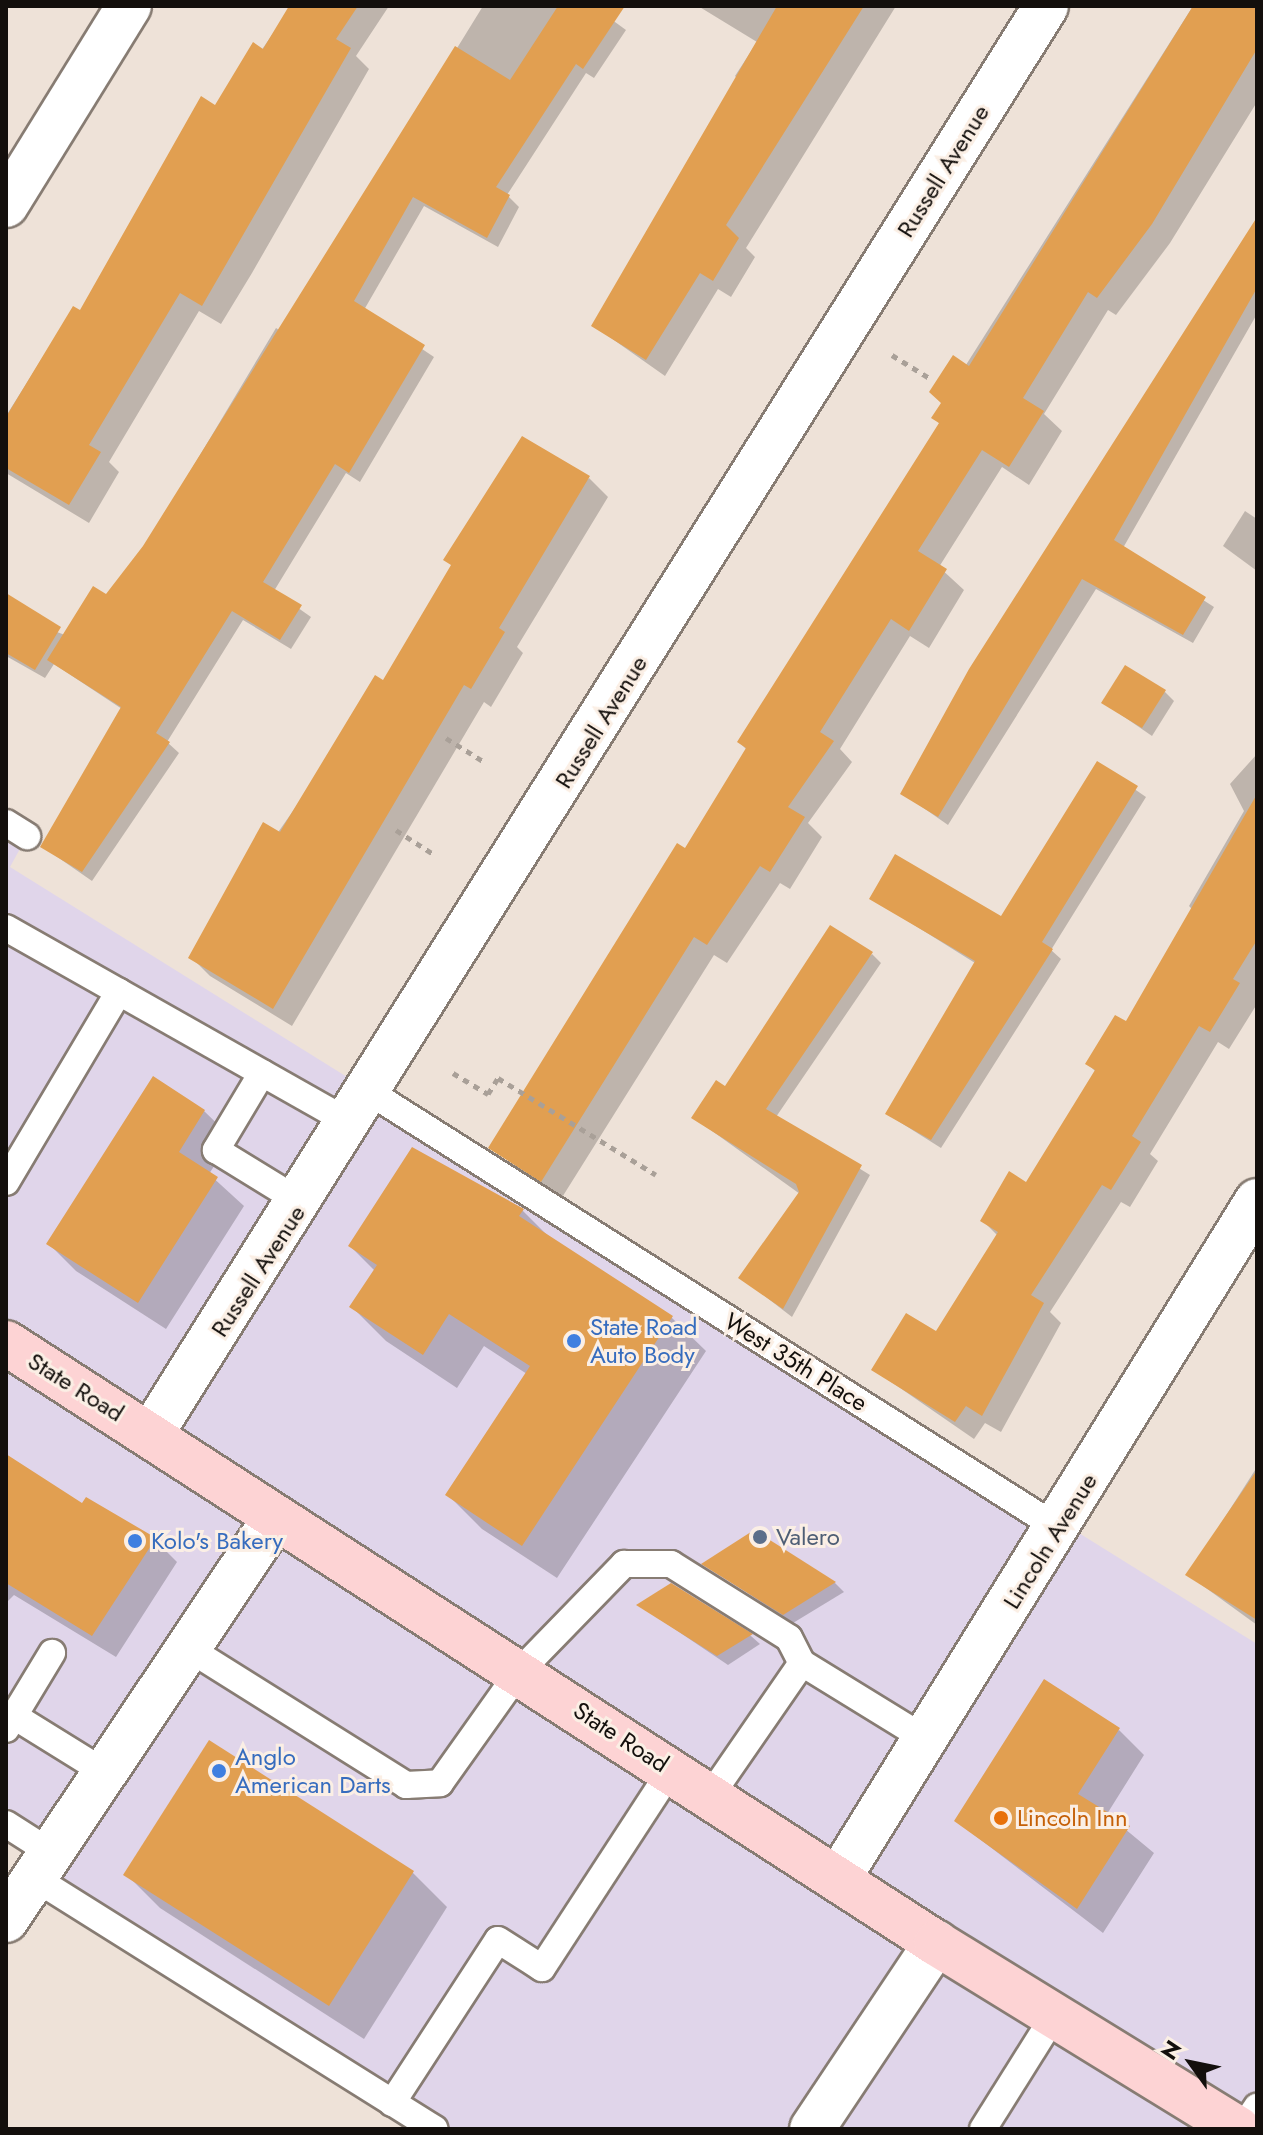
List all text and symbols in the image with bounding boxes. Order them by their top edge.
street label: Russell Avenue [891,99,995,243]
street label: Russell Avenue [549,650,653,794]
street label: Russell Avenue [205,1200,311,1342]
street label: West 35th Place [719,1307,873,1417]
place label: State Road Auto Body [590,1313,698,1369]
marker: State Road Auto Body [565,1332,583,1350]
street label: State Road [23,1346,129,1428]
street label: Lincoln Avenue [997,1468,1103,1614]
place label: Valero [776,1523,840,1551]
place label: Kolo's Bakery [151,1527,283,1555]
marker: Valero [751,1528,769,1546]
marker: Kolo's Bakery [126,1532,144,1550]
street label: State Road [568,1696,674,1778]
place label: Anglo American Darts [235,1743,391,1799]
marker: Anglo American Darts [210,1762,228,1780]
place label: Lincoln Inn [1017,1804,1128,1832]
marker: Lincoln Inn [992,1809,1010,1827]
north arrow [1151,2023,1231,2103]
text: N [1153,2034,1189,2066]

